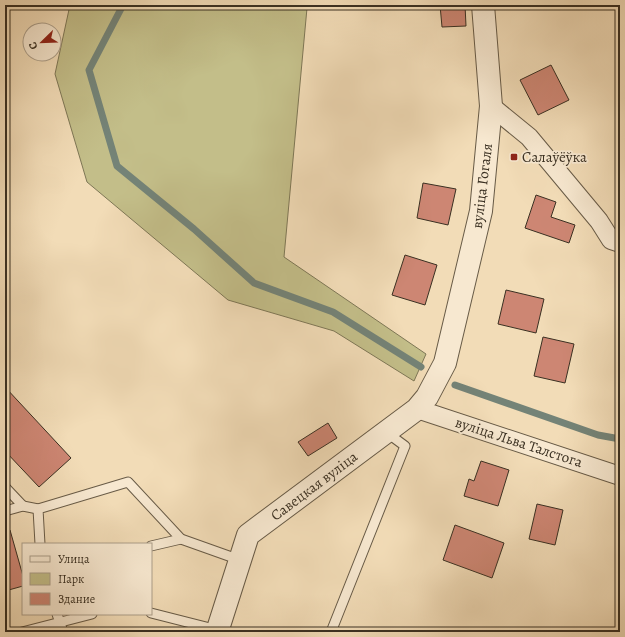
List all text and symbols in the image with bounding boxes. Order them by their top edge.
north arrow [22,22,62,62]
text: С [25,39,41,52]
street label: вуліца Гогаля [467,142,497,230]
place label: Салаўёўка [522,147,587,167]
marker: Салаўёўка [509,152,519,162]
street label: вуліца Льва Талстога [453,412,585,472]
street label: Савецкая вуліца [266,447,362,525]
legend [22,543,152,615]
text: Улица [58,551,90,567]
text: Парк [58,571,84,587]
text: Здание [58,591,95,607]

